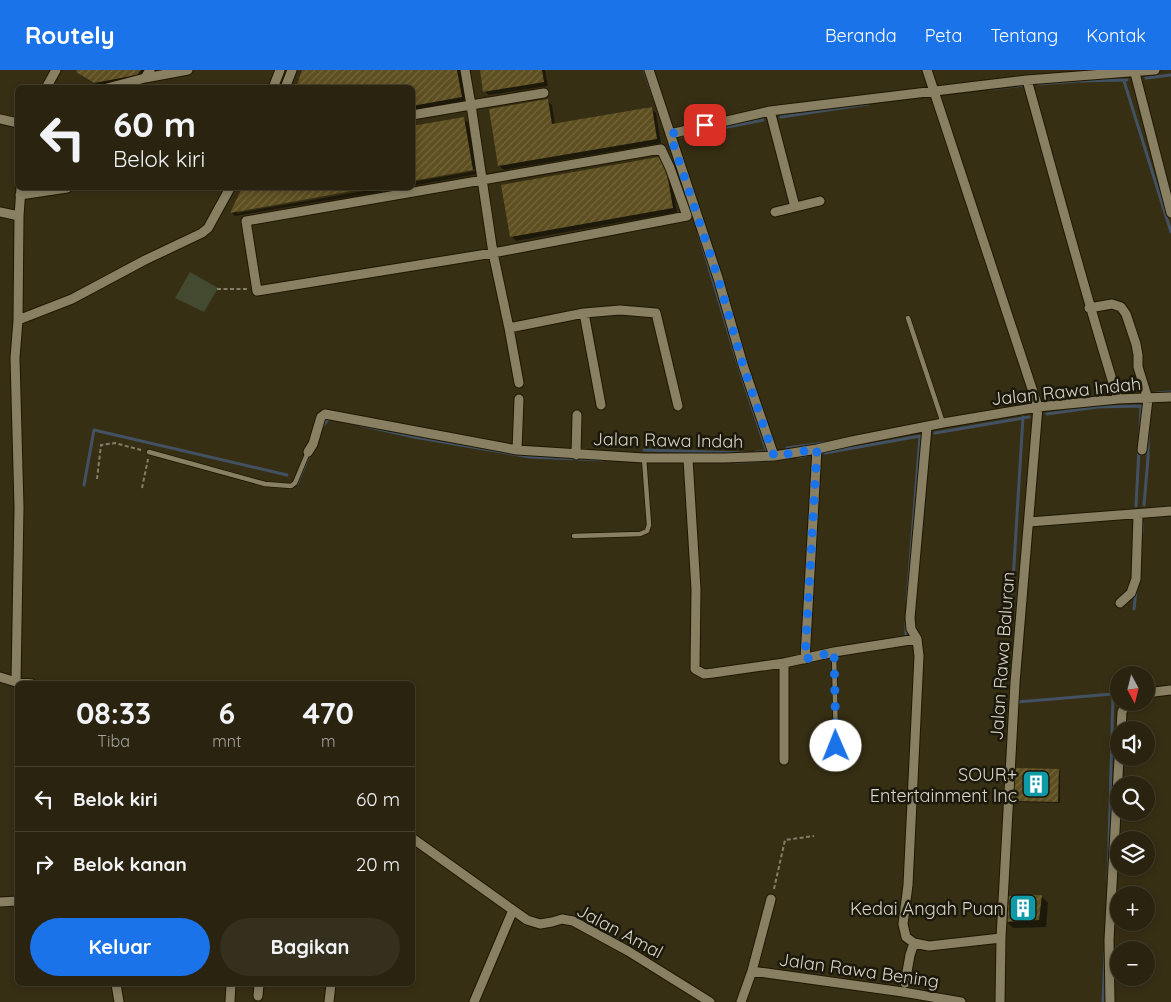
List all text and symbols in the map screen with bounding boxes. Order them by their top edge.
text: Routely [25,20,115,50]
text: Beranda [825,24,897,47]
text: Peta [925,24,962,47]
text: Tentang [990,24,1058,47]
text: Kontak [1086,24,1146,47]
text: 60 m [113,102,196,146]
pin [684,104,726,146]
icon: left [30,105,95,170]
icon: arrive [691,111,719,139]
text: Belok kiri [113,145,205,173]
street label: Jalan Rawa Indah [990,372,1142,410]
street label: Jalan Rawa Indah [592,427,744,453]
street label: Jalan Rawa Baluran [985,571,1019,741]
north arrow [1110,666,1155,711]
map controls [1110,666,1155,986]
text: 08:33 [76,694,151,732]
text: 6 [219,694,235,732]
text: 470 [302,694,354,732]
position arrow [809,719,861,771]
button: sound [1110,721,1155,766]
text: Tiba [97,731,130,751]
text: mnt [212,731,241,751]
text: m [321,731,336,751]
place label: SOUR+ Entertainment Inc [870,763,1017,807]
building icon: SOUR+ Entertainment Inc [1021,769,1051,799]
button: search [1110,776,1155,821]
icon: left [30,785,58,813]
text: Belok kiri [73,787,158,811]
text: 60 m [356,787,400,811]
button: layers [1110,831,1155,876]
icon: right [30,850,58,878]
text: Belok kanan [73,852,187,876]
text: 20 m [356,852,400,876]
button: + [1110,886,1155,931]
building icon: Kedai Angah Puan [1008,893,1038,923]
place label: Kedai Angah Puan [850,897,1004,920]
street label: Jalan Amal [573,899,667,963]
button: Keluar [30,918,210,976]
button: Bagikan [220,918,400,976]
button: − [1110,941,1155,986]
street label: Jalan Rawa Bening [777,947,941,993]

